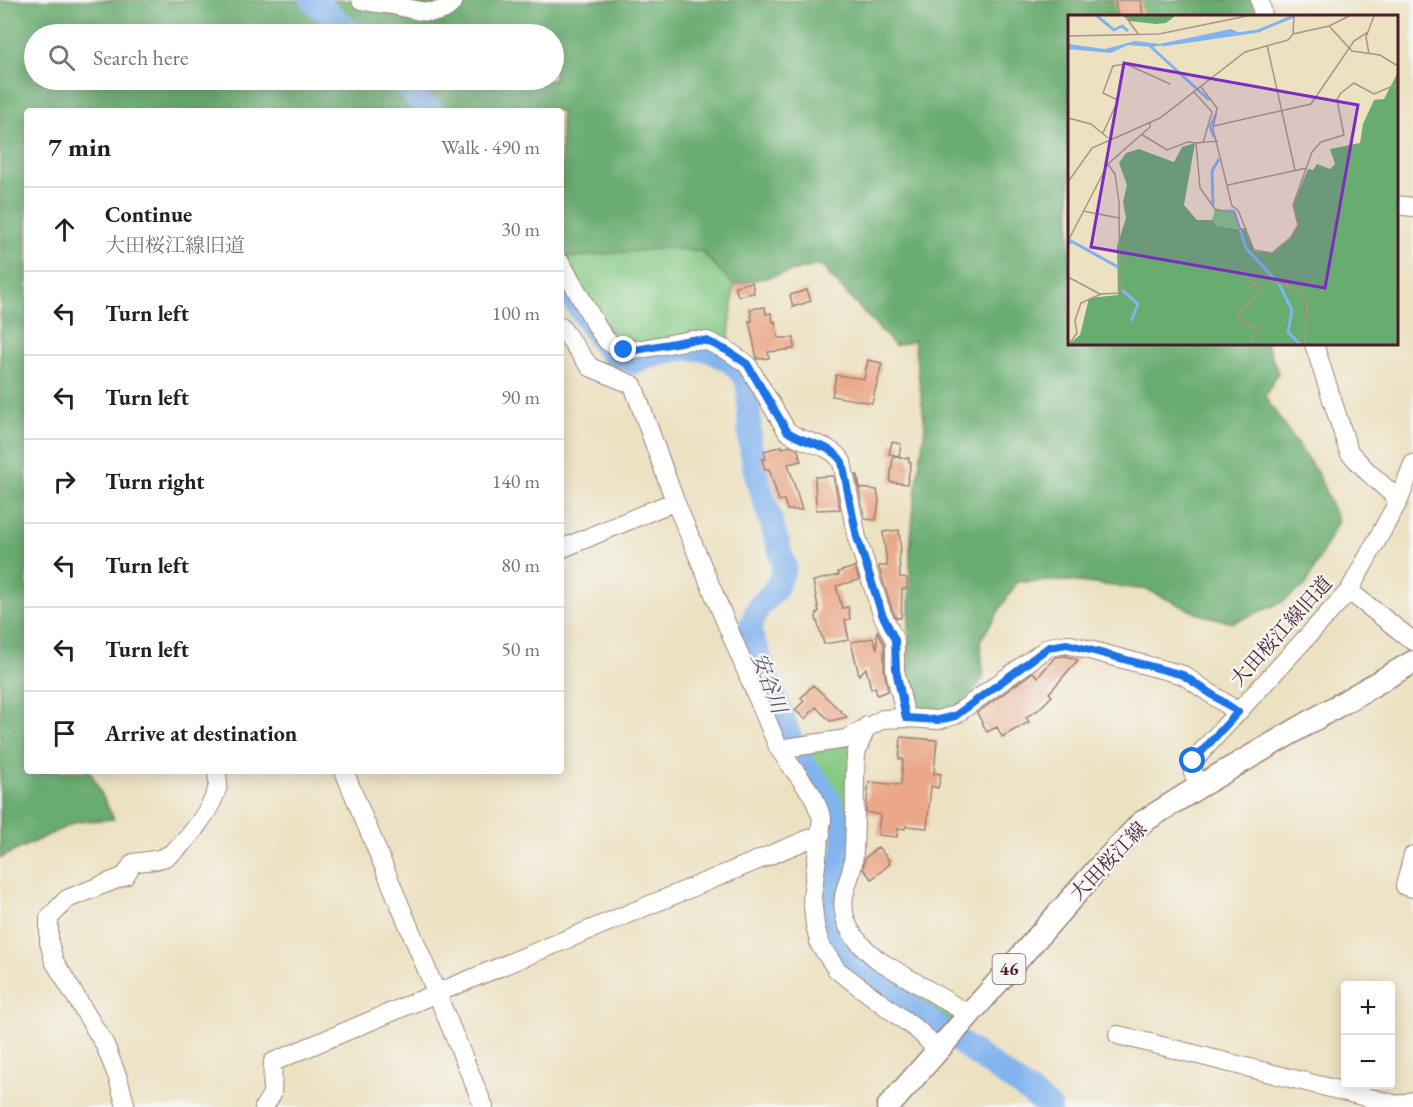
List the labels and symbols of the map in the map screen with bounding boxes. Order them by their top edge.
inset map [1068,15,1398,345]
route end [610,336,636,362]
street label: 大田桜江線旧道 [1224,570,1338,692]
water label: 安谷川 [746,649,794,719]
route start [1179,747,1205,773]
street label: 大田桜江線 [1064,816,1152,906]
road number: 46 [992,954,1026,984]

